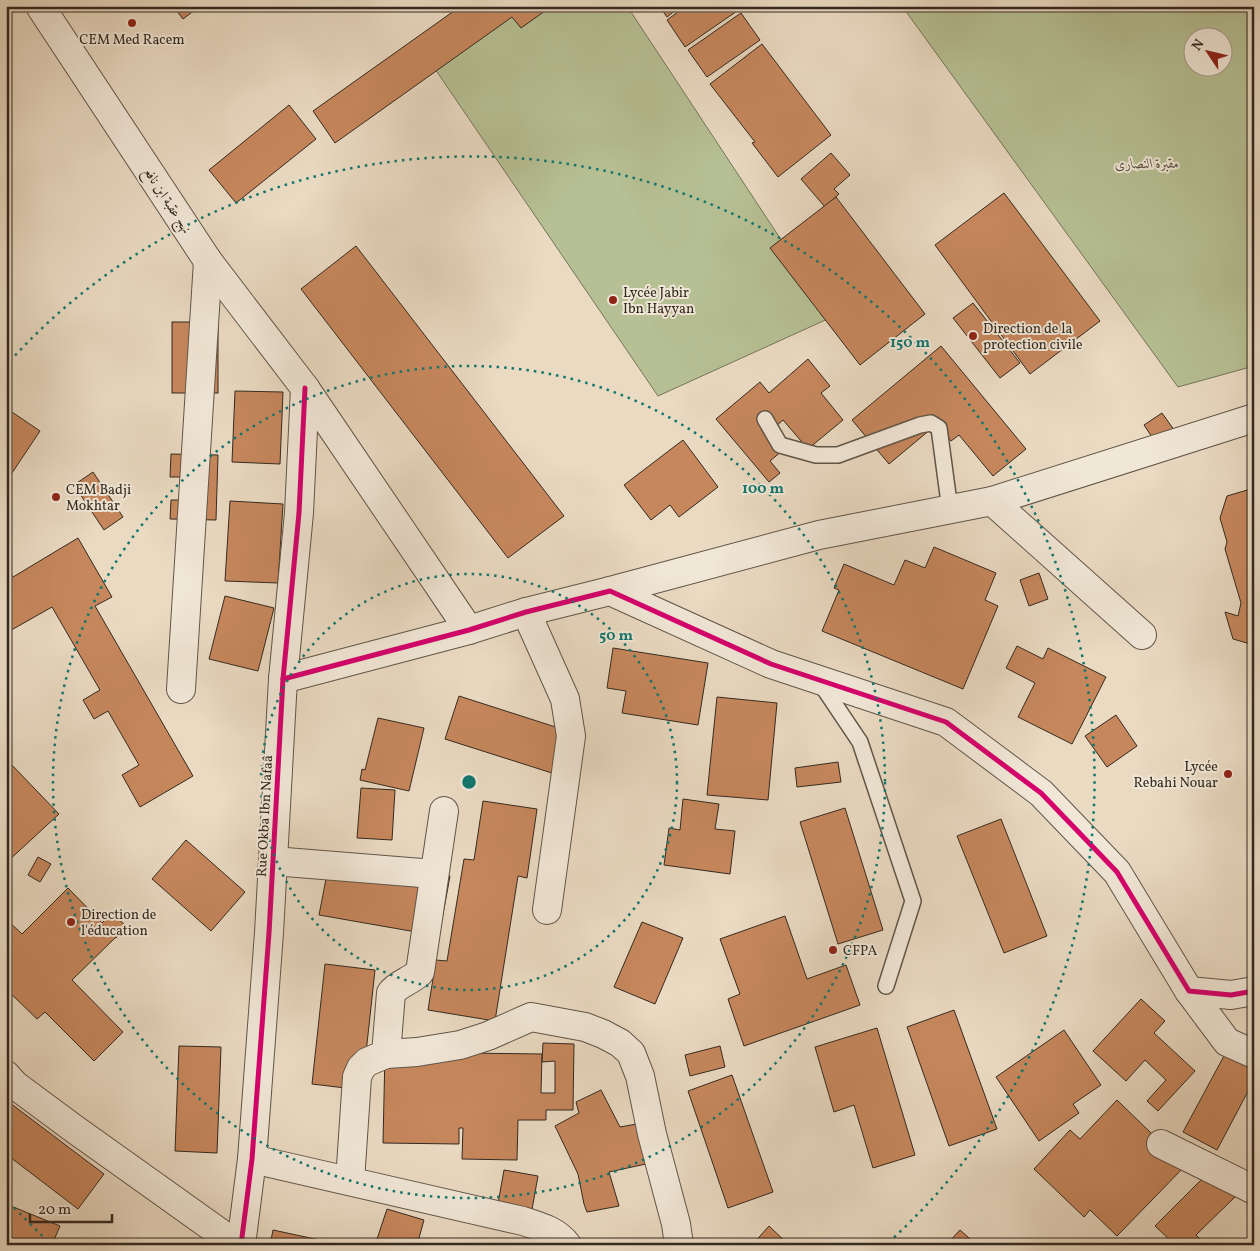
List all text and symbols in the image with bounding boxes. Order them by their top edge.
marker: CEM Med Racem [126,17,138,29]
north arrow [1182,28,1232,78]
place label: CEM Med Racem [79,31,185,50]
text: N [1188,36,1209,55]
park label: مقبرة النصارى [1115,155,1179,174]
street label: نهج عقبة ابن نافع [136,164,195,239]
place label: Lycée Jabir Ibn Hayyan [623,284,694,319]
marker: Lycée Jabir Ibn Hayyan [607,294,619,306]
place label: Direction de la protection civile [983,320,1083,355]
marker: Direction de la protection civile [967,330,979,342]
text: 150 m [890,333,930,354]
text: 100 m [742,479,785,500]
place label: CEM Badji Mokhtar [66,481,131,516]
marker: CEM Badji Mokhtar [50,491,62,503]
text: 50 m [599,626,633,647]
street label: Rue Okba Ibn Nafaâ [253,755,278,878]
place label: Lycée Rebahi Nouar [1134,758,1218,793]
marker: Lycée Rebahi Nouar [1222,768,1234,780]
centre of rings [460,773,478,791]
place label: Direction de l'éducation [81,906,157,941]
marker: Direction de l'éducation [65,916,77,928]
place label: CFPA [843,942,877,961]
marker: CFPA [827,944,839,956]
scale bar [30,1191,112,1223]
text: 20 m [38,1200,71,1221]

